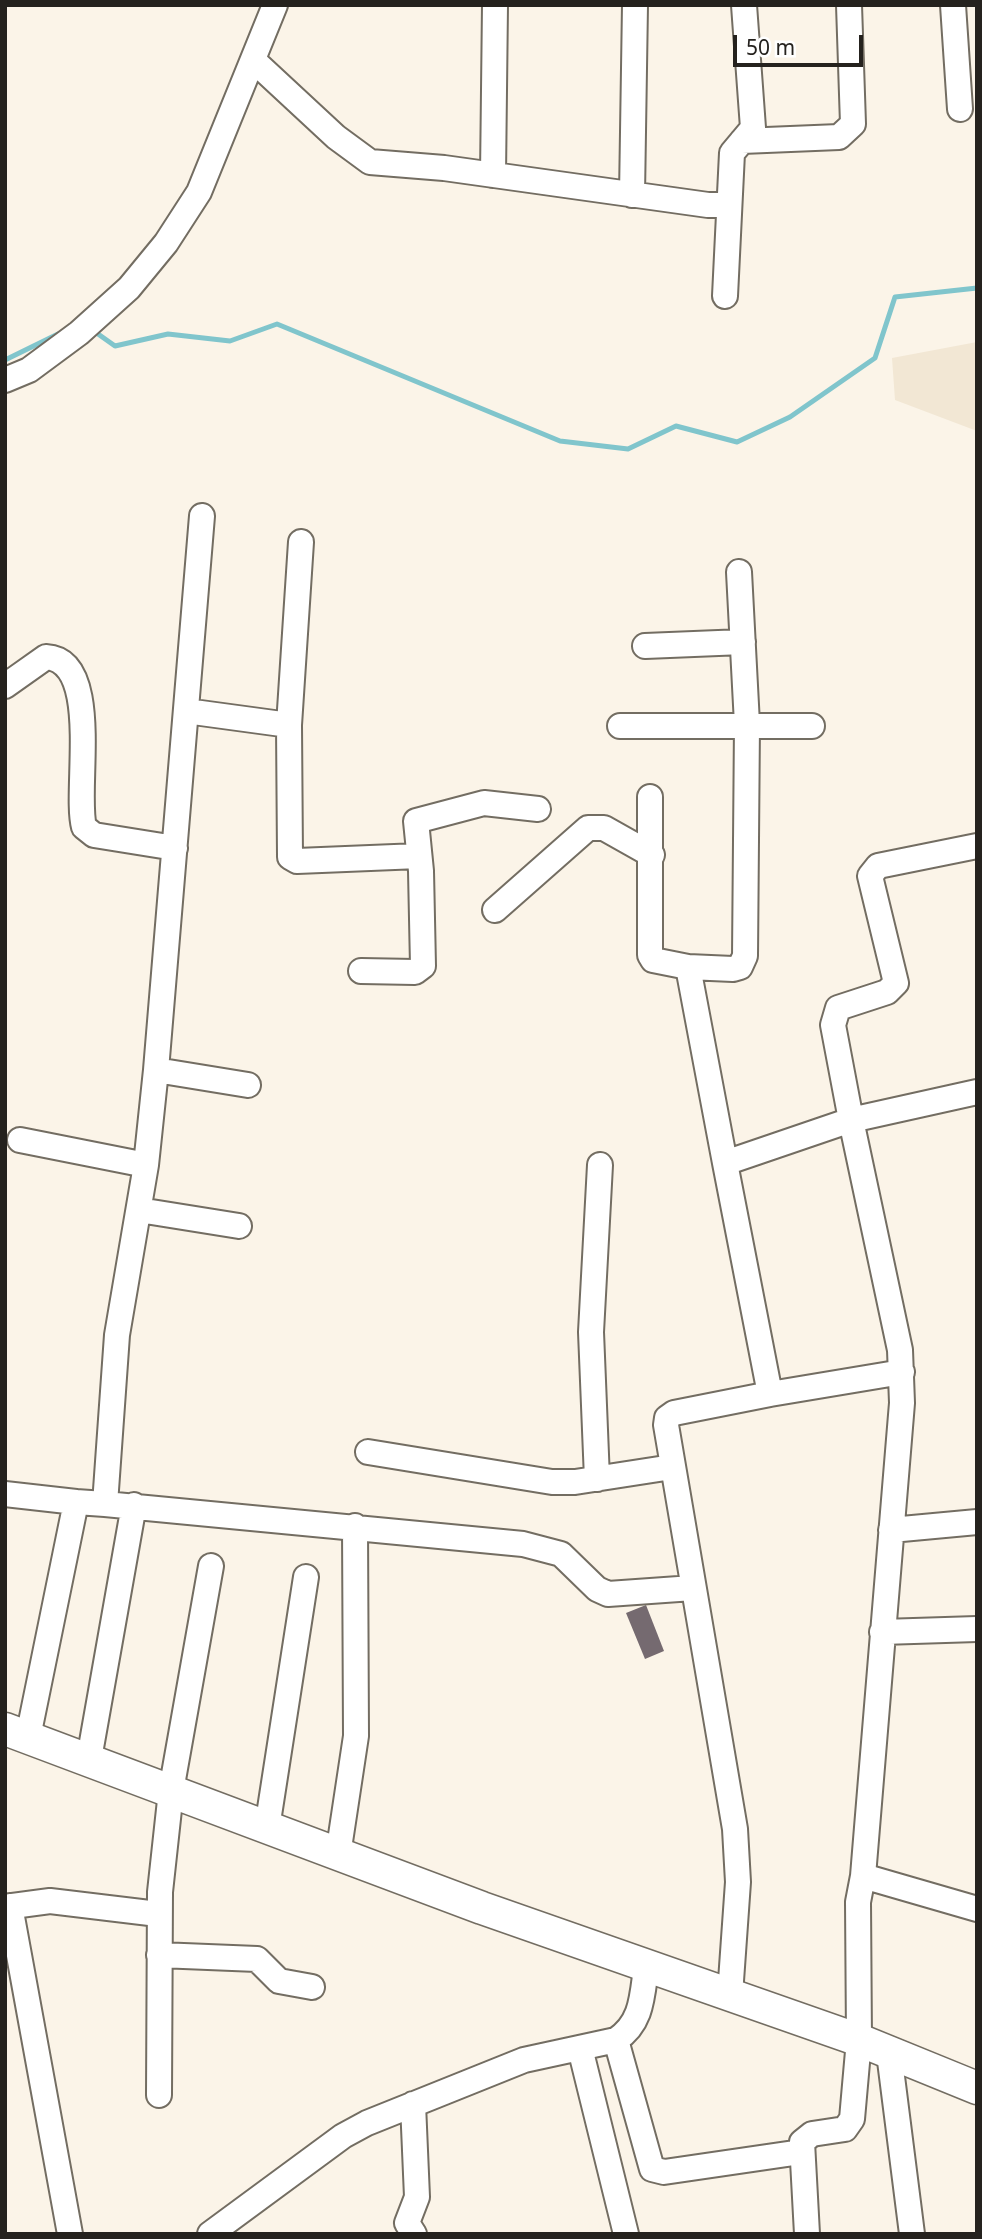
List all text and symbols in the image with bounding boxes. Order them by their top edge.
scale bar [737,21,866,65]
text: 50 m [746,33,795,61]

